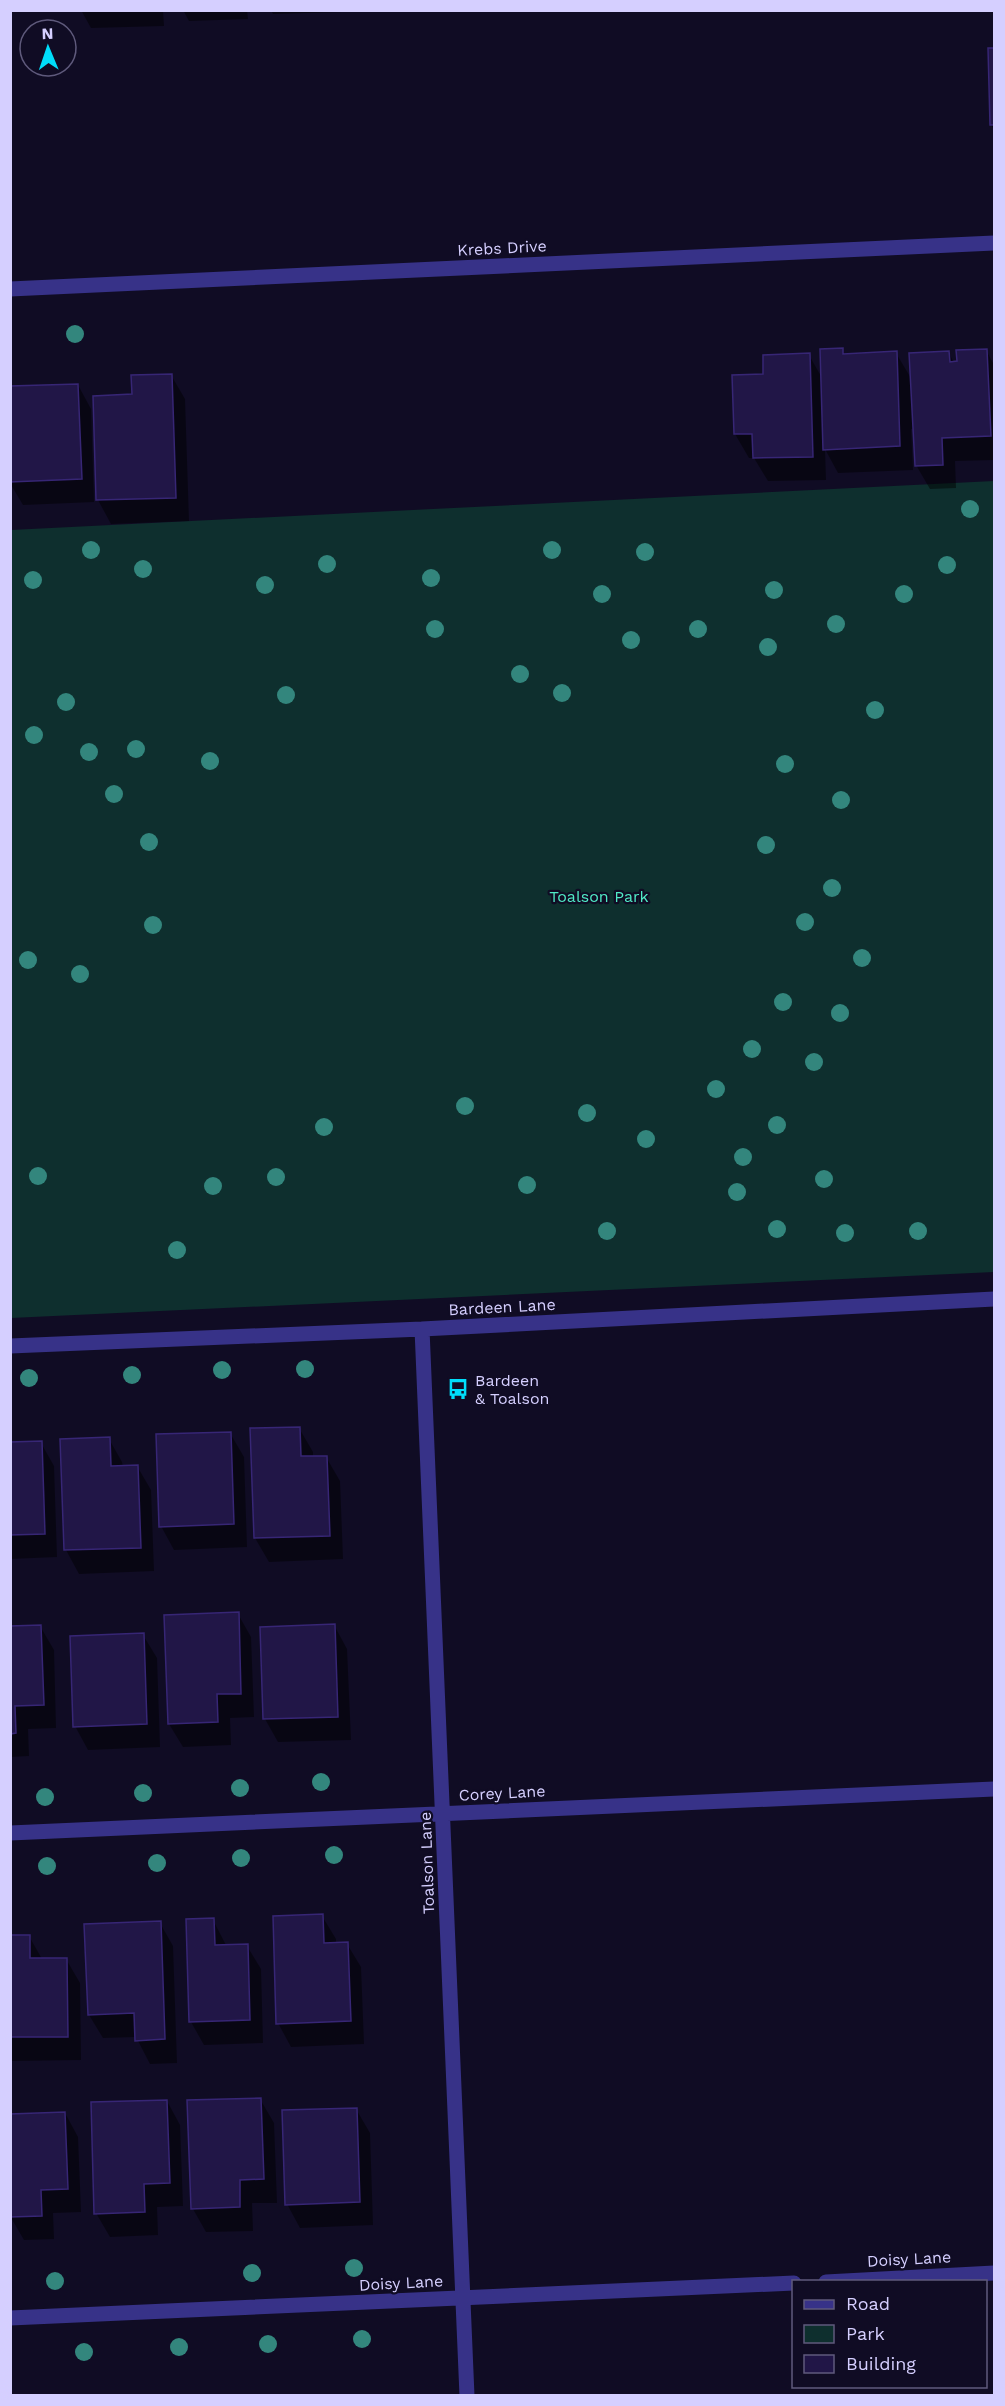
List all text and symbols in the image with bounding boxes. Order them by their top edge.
north arrow [18,18,78,78]
text: N [41,24,54,43]
street label: Krebs Drive [457,236,547,260]
park label: Toalson Park [549,887,649,906]
street label: Bardeen Lane [448,1295,556,1319]
place label: Bardeen & Toalson [475,1371,549,1408]
bus stop icon: Bardeen & Toalson [446,1377,470,1401]
street label: Corey Lane [458,1781,546,1805]
street label: Toalson Lane [416,1811,438,1915]
street label: Doisy Lane [866,2247,952,2271]
street label: Doisy Lane [358,2271,444,2295]
legend [792,2280,987,2388]
text: Road [846,2293,890,2314]
text: Park [846,2323,885,2344]
text: Building [846,2353,916,2374]

